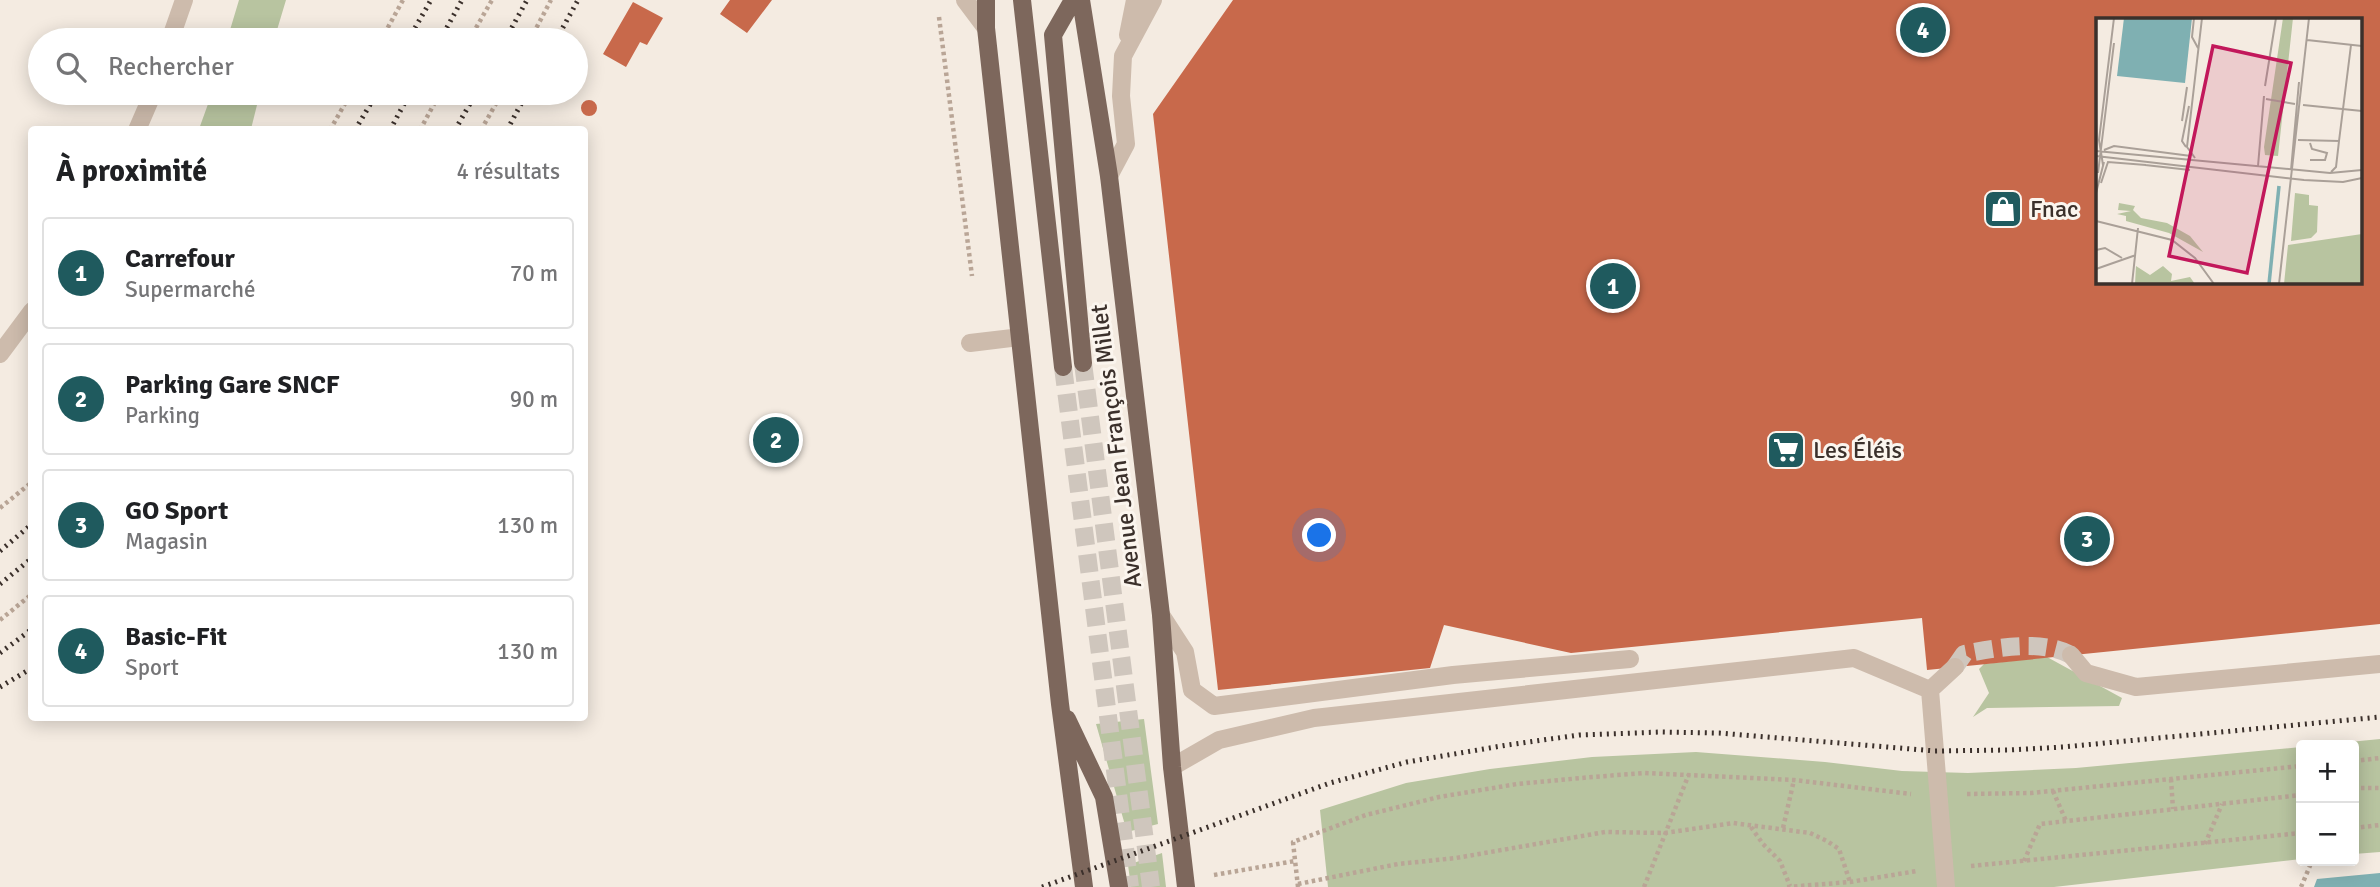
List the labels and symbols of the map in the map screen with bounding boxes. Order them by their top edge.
pin: 4 [1900,4,1946,56]
inset map [2096,18,2362,284]
shop icon: Fnac [1982,188,2024,230]
place label: Fnac [2030,194,2078,224]
pin: 1 [1590,260,1636,312]
street label: Avenue Jean François Millet [1084,303,1148,589]
pin: 2 [753,414,799,466]
supermarket icon: Les Éléis [1765,429,1807,471]
place label: Les Éléis [1813,435,1902,465]
pin: 3 [2064,513,2110,565]
your location [1302,518,1336,552]

